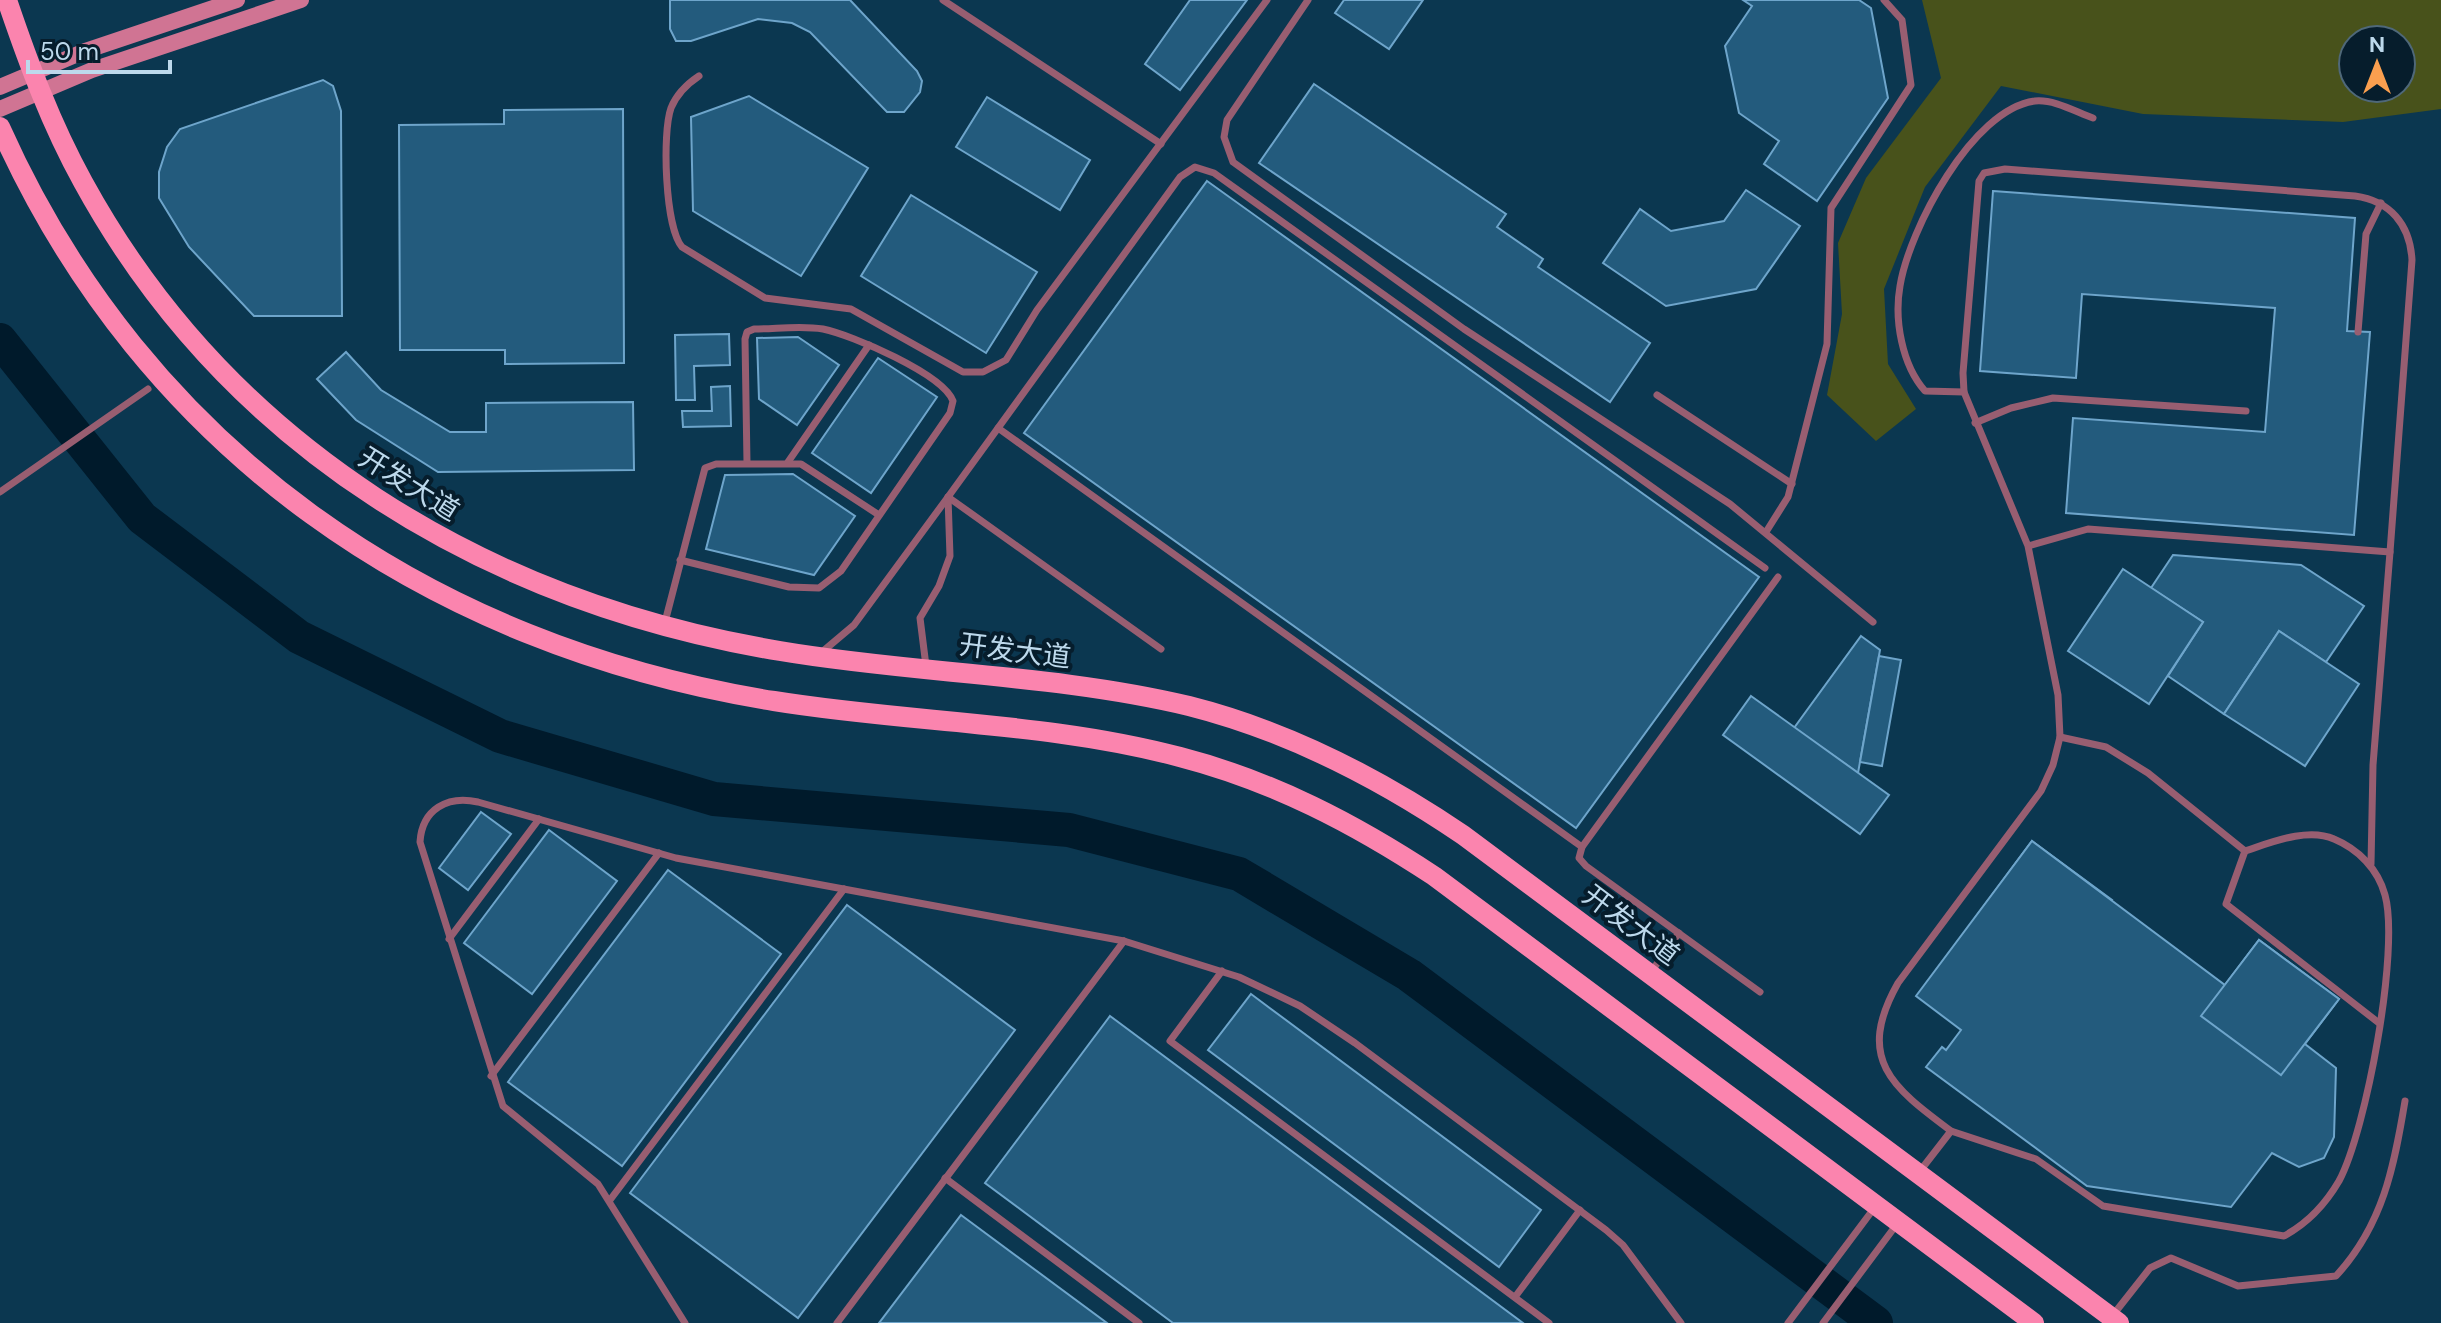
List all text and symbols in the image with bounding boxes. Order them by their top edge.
scale bar [28,24,170,74]
north arrow [2337,24,2417,104]
text: N [2369,30,2385,59]
text: 50 m [40,36,99,67]
street label: 开发大道 [352,439,466,529]
street label: 开发大道 [957,626,1073,676]
street label: 开发大道 [1575,877,1687,973]

